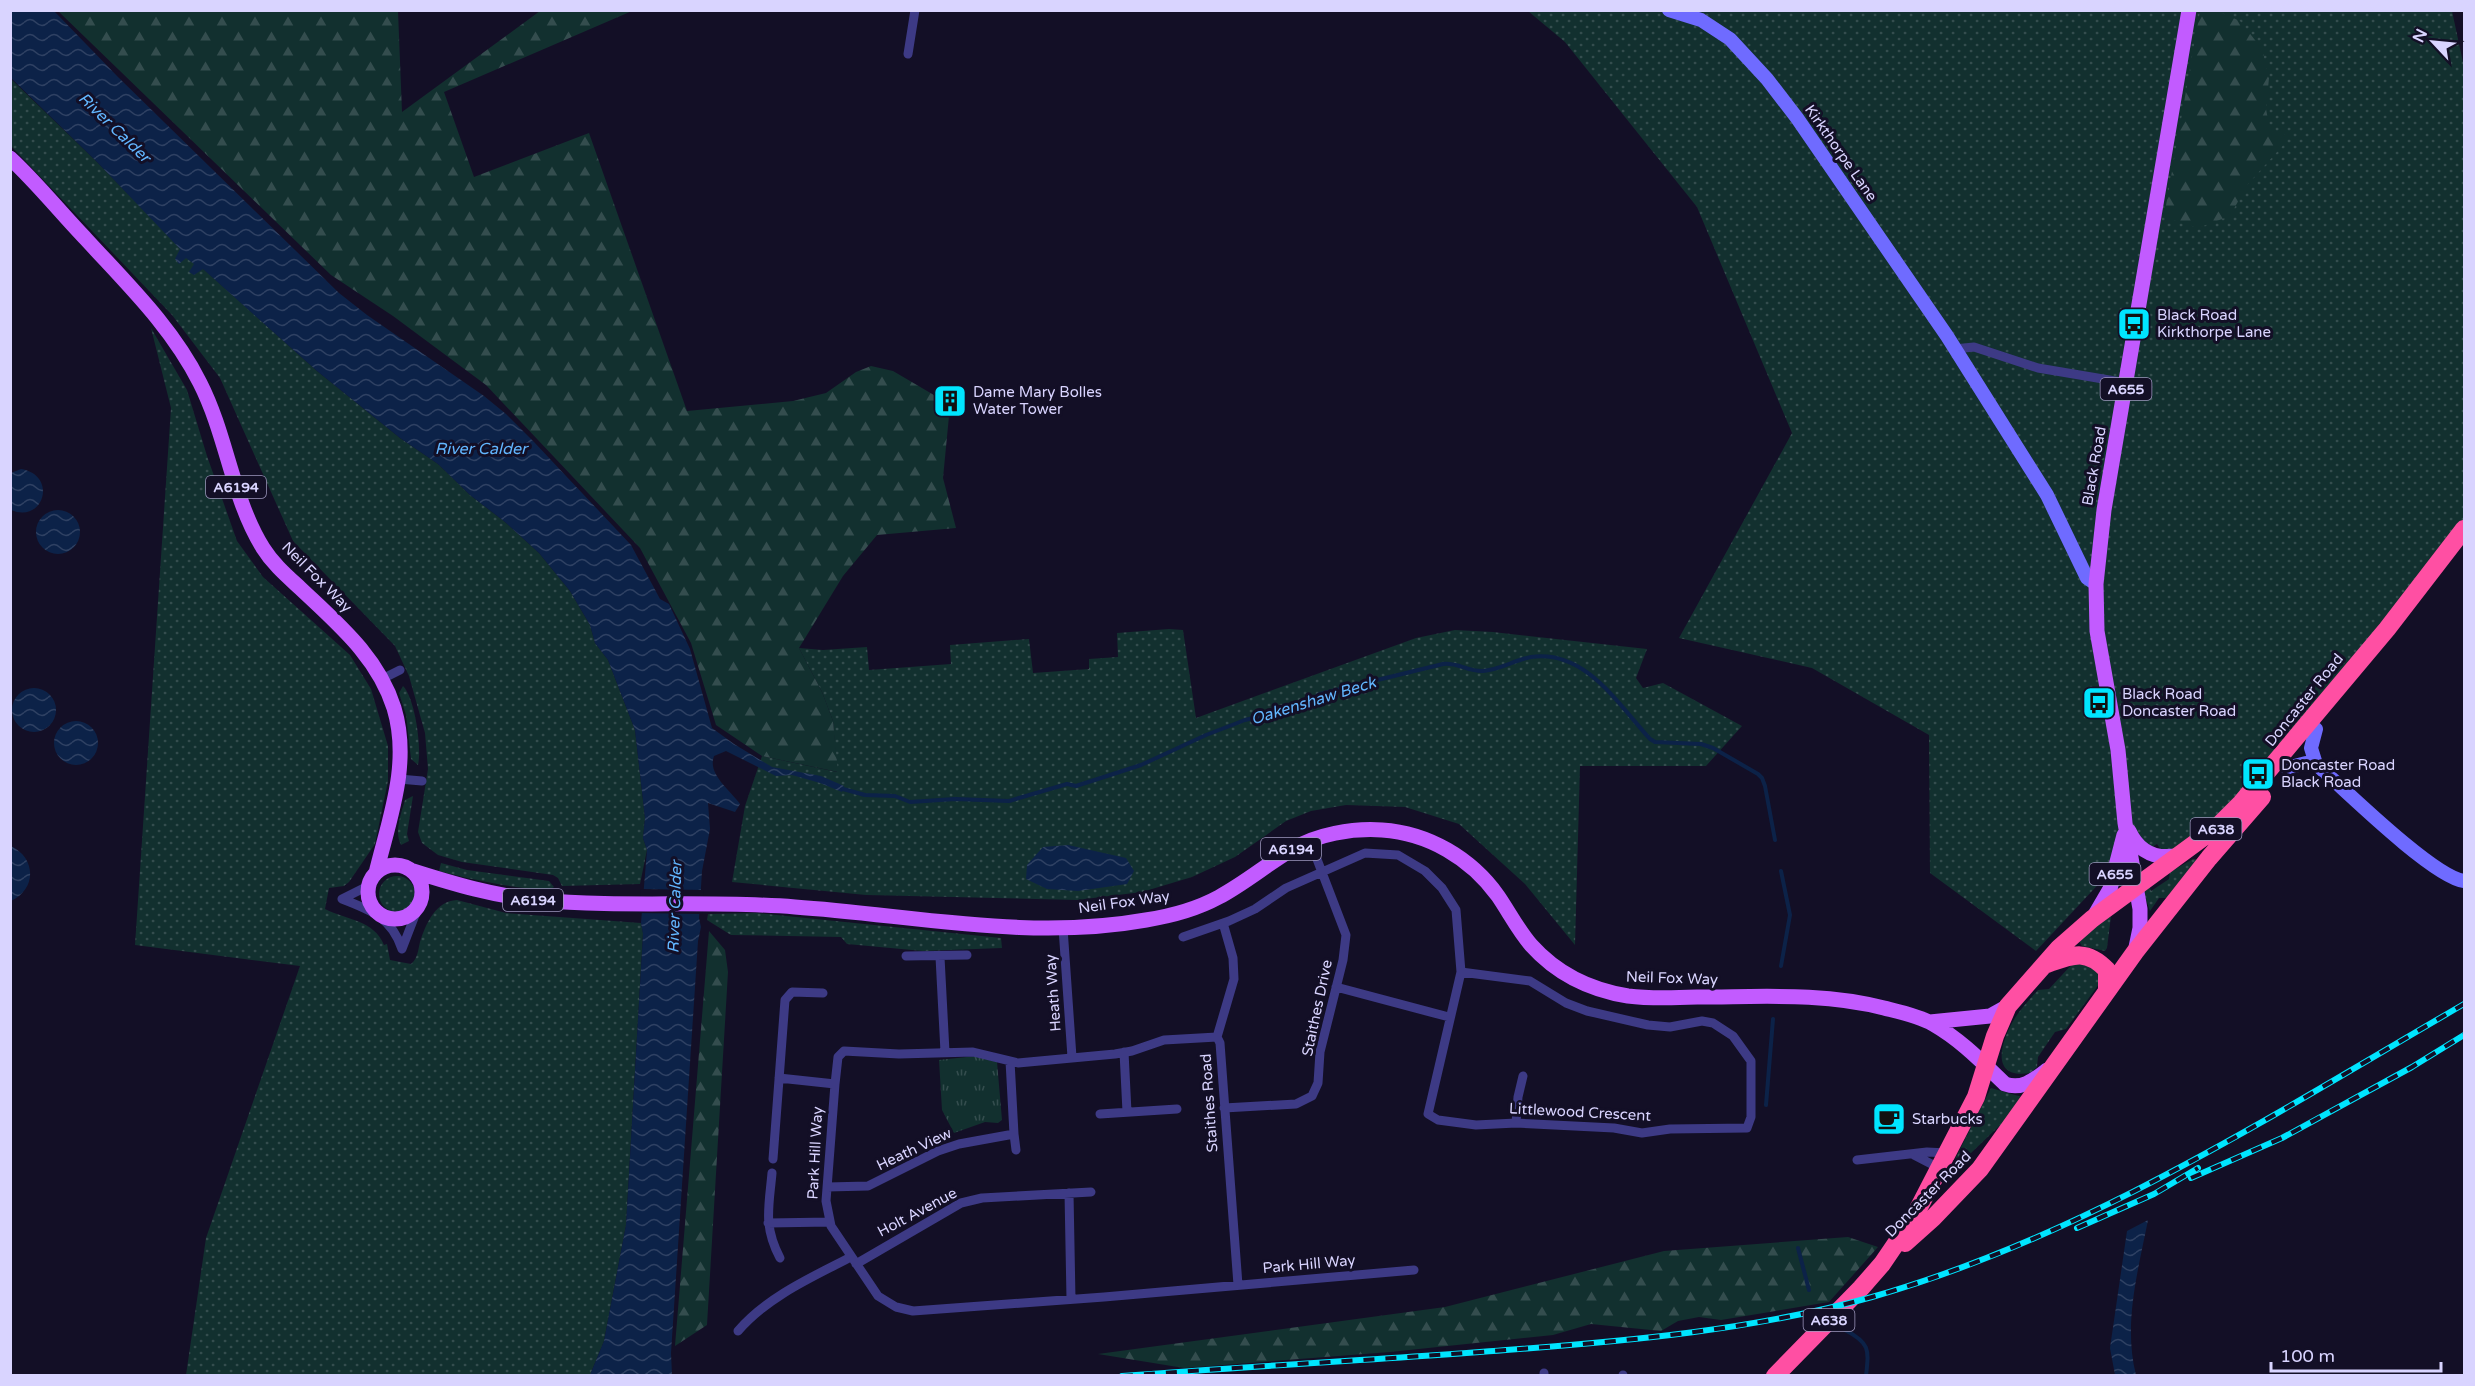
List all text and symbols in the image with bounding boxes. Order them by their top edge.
north arrow [2403,12,2463,72]
text: N [2409,26,2432,46]
water label: River Calder [74,88,156,168]
street label: Kirkthorpe Lane [1801,101,1881,205]
bus stop icon: Black Road Kirkthorpe Lane [2116,306,2152,342]
place label: Black Road Kirkthorpe Lane [2157,306,2271,341]
road number: A655 [2100,378,2152,400]
building icon: Dame Mary Bolles Water Tower [932,383,968,419]
place label: Dame Mary Bolles Water Tower [973,383,1102,418]
street label: Black Road [2078,425,2110,507]
water label: River Calder [435,439,529,459]
road number: A6194 [206,476,266,498]
street label: Neil Fox Way [278,538,356,616]
street label: Doncaster Road [2261,650,2347,750]
water label: Oakenshaw Beck [1248,672,1379,729]
bus stop icon: Black Road Doncaster Road [2081,685,2117,721]
place label: Black Road Doncaster Road [2122,685,2236,720]
bus stop icon: Doncaster Road Black Road [2240,756,2276,792]
place label: Doncaster Road Black Road [2281,756,2395,791]
road number: A638 [2190,818,2242,840]
road number: A6194 [1261,838,1321,860]
water label: River Calder [663,859,687,954]
road number: A655 [2090,863,2140,885]
street label: Neil Fox Way [1077,887,1171,917]
road number: A6194 [503,889,563,911]
street label: Heath Way [1041,954,1065,1032]
street label: Staithes Drive [1298,958,1336,1058]
street label: Neil Fox Way [1626,967,1718,989]
street label: Staithes Road [1197,1053,1221,1153]
street label: Littlewood Crescent [1509,1099,1652,1125]
cafe icon: Starbucks [1871,1101,1907,1137]
street label: Park Hill Way [804,1106,826,1200]
place label: Starbucks [1912,1110,1983,1128]
street label: Heath View [874,1124,955,1174]
street label: Doncaster Road [1881,1147,1975,1241]
street label: Holt Avenue [874,1184,960,1240]
street label: Park Hill Way [1262,1251,1356,1277]
road number: A638 [1804,1309,1854,1331]
scale bar [2271,1335,2440,1373]
text: 100 m [2280,1345,2335,1367]

